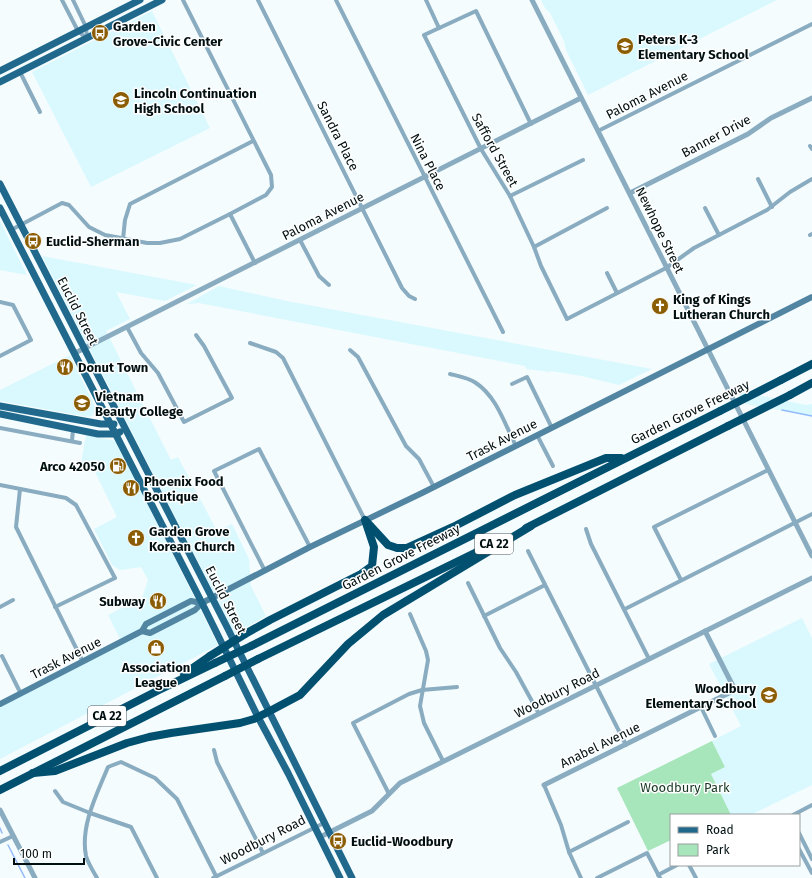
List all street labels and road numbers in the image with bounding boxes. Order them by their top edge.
street label: Paloma Avenue [604,68,690,122]
street label: Sandra Place [314,99,362,173]
street label: Safford Street [469,111,521,190]
street label: Banner Drive [679,111,753,161]
street label: Nina Place [407,131,449,193]
street label: Newhope Street [633,184,687,276]
street label: Paloma Avenue [280,189,366,243]
street label: Euclid Street [54,274,102,348]
street label: Garden Grove Freeway [628,376,752,447]
street label: Trask Avenue [464,416,540,464]
street label: Garden Grove Freeway [340,520,463,593]
road number: CA 22 [475,534,513,554]
street label: Euclid Street [202,563,250,637]
street label: Trask Avenue [28,634,104,682]
street label: Woodbury Road [512,665,602,721]
road number: CA 22 [88,706,126,726]
street label: Anabel Avenue [557,719,643,771]
street label: Woodbury Road [218,812,308,868]

